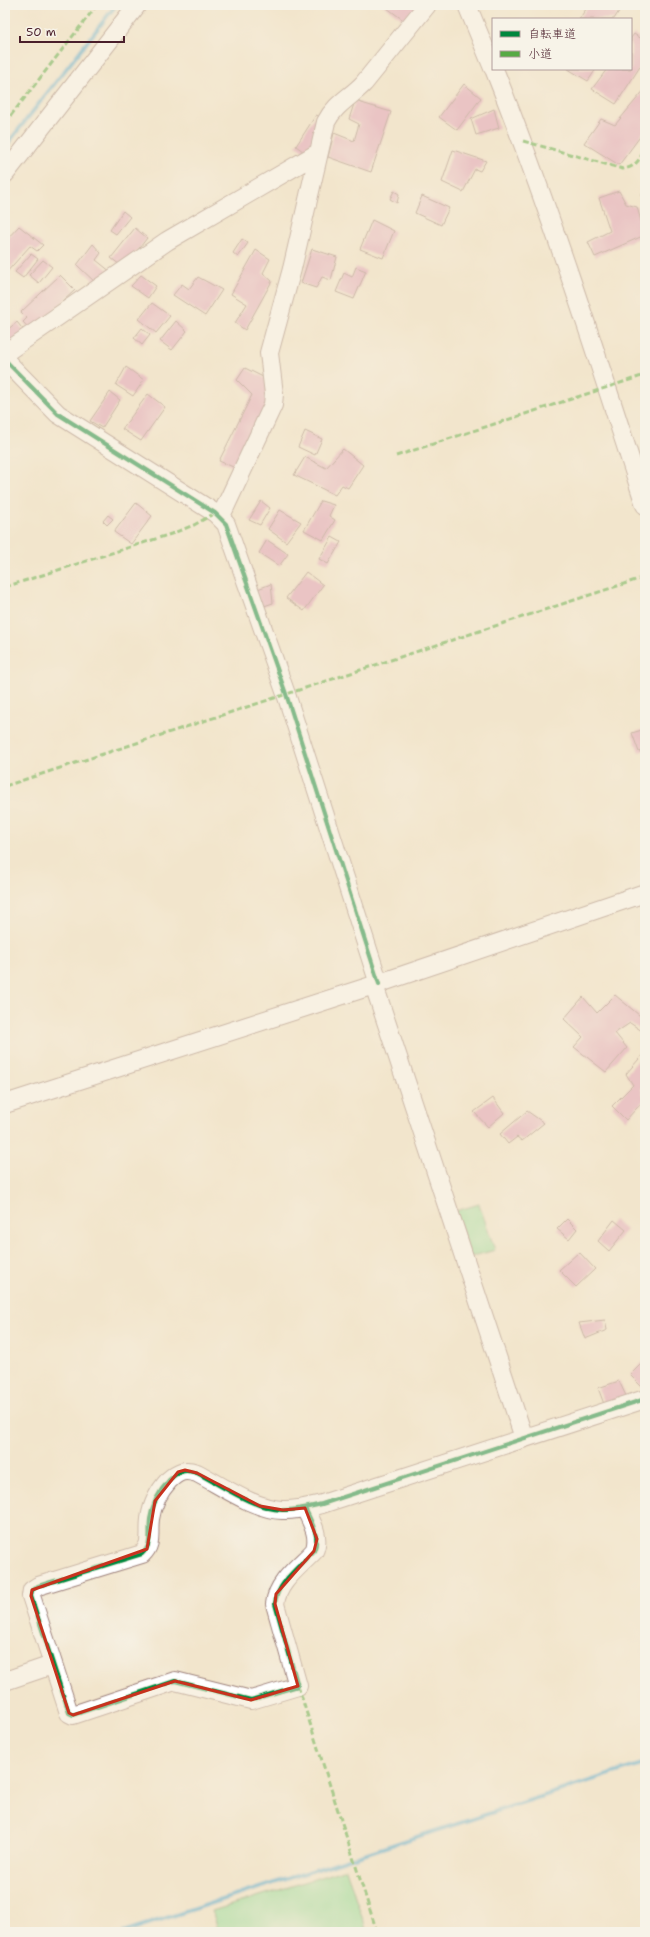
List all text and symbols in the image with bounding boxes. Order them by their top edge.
scale bar [20,18,124,44]
legend [492,18,632,70]
text: 50 m [26,24,56,40]
text: 自転車道 [528,26,576,42]
text: 小道 [528,46,552,62]

